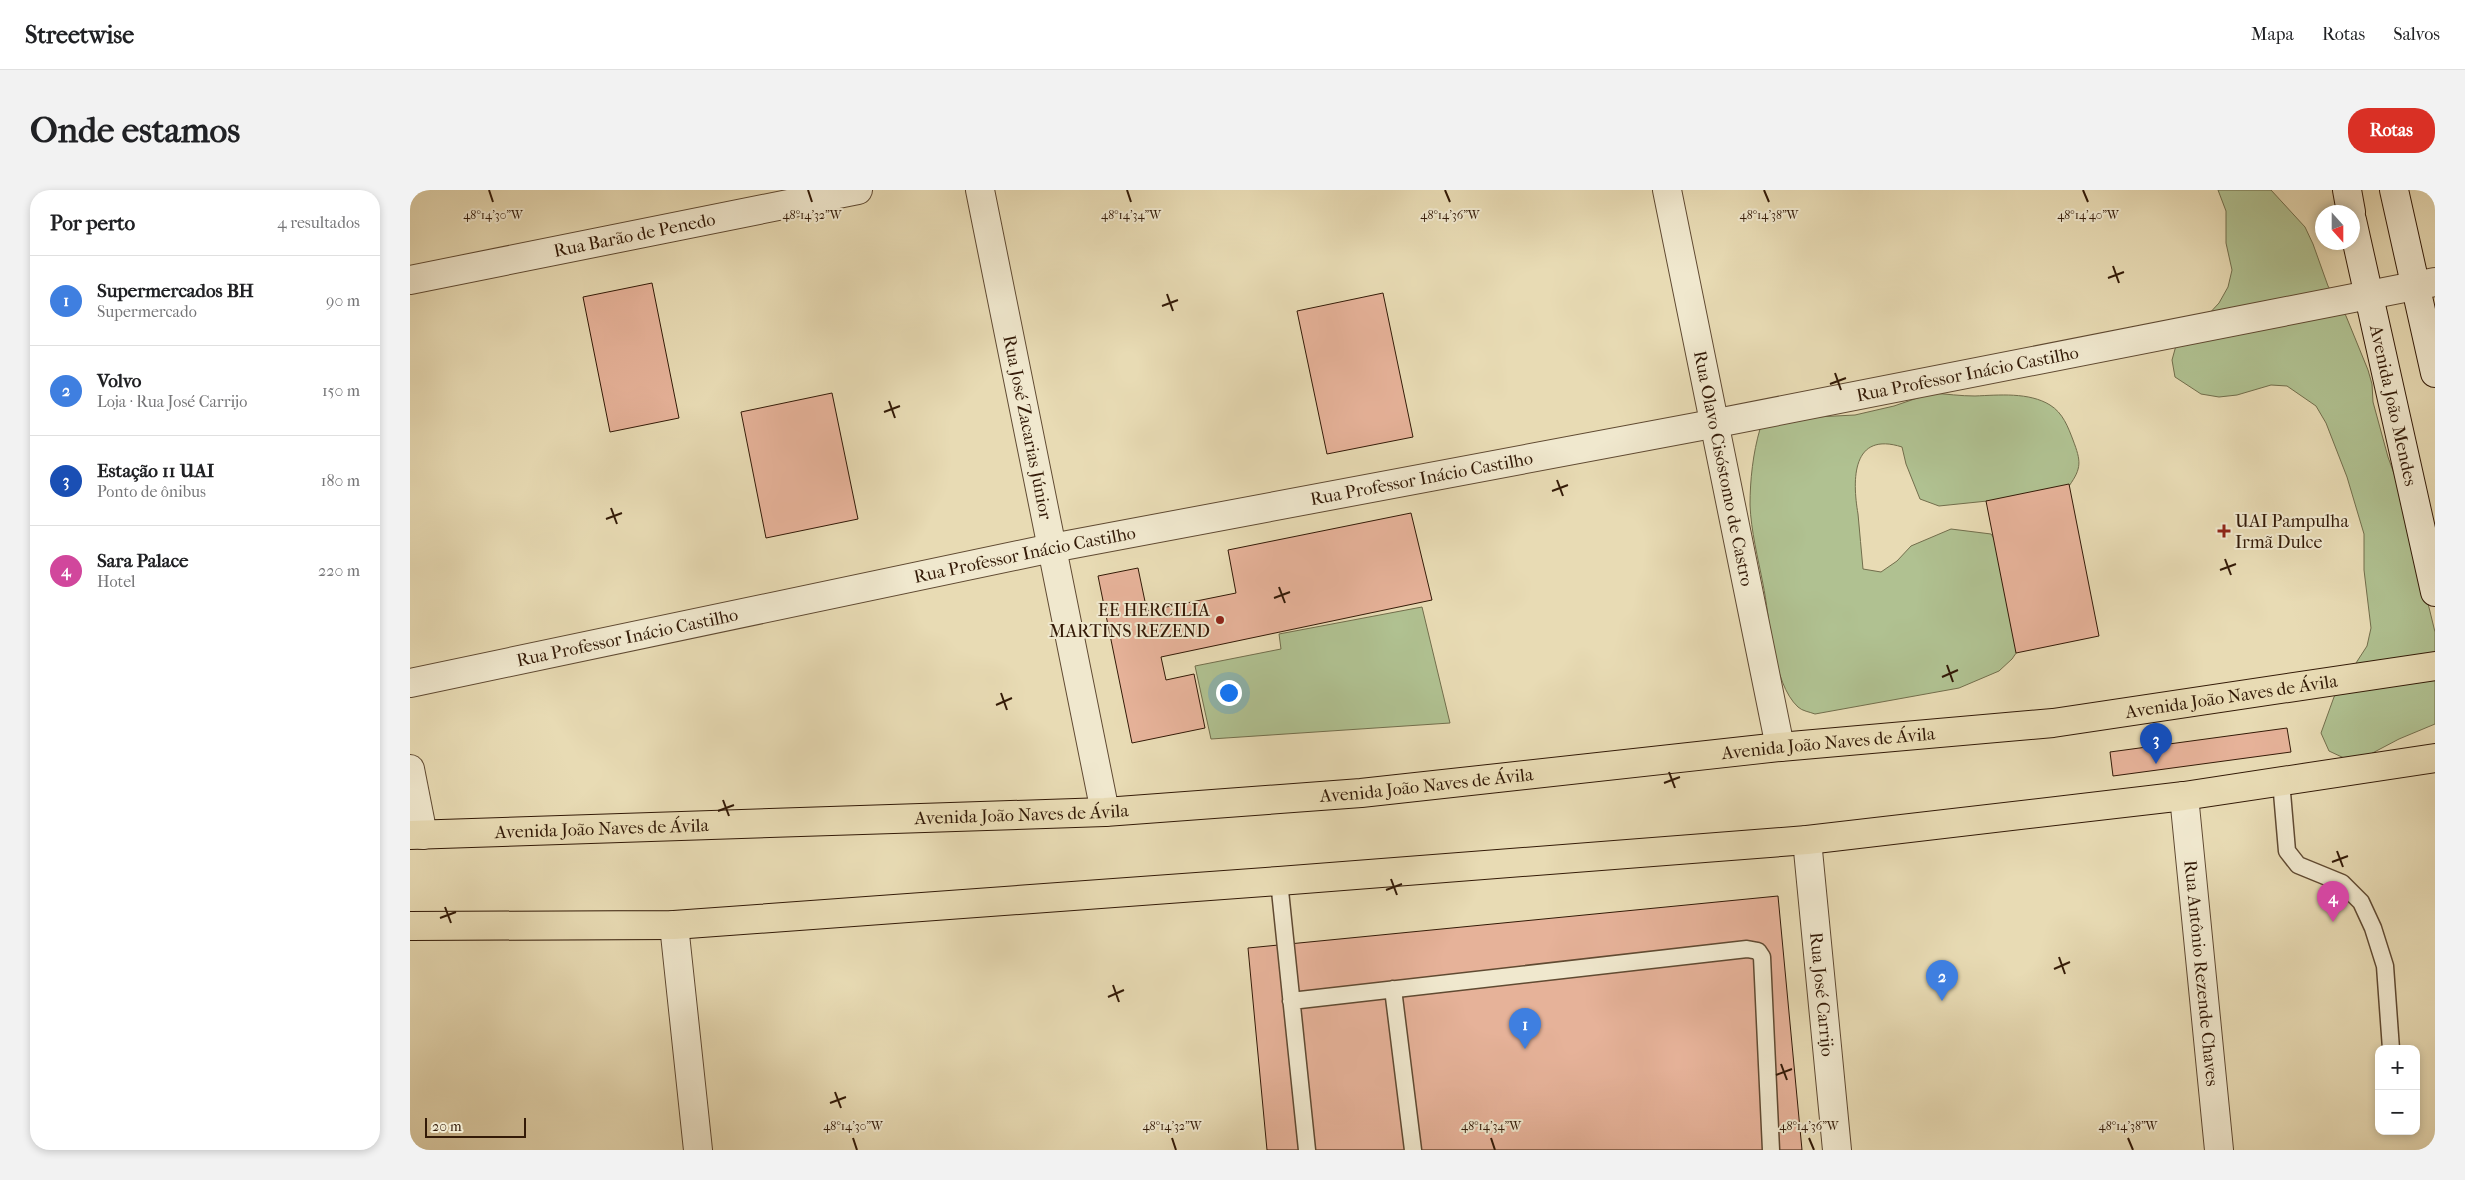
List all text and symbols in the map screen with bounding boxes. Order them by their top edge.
text: Streetwise [25,21,134,49]
text: Mapa [2251,24,2294,45]
text: Rotas [2322,24,2365,45]
text: Salvos [2393,24,2440,45]
button: Rotas [2348,108,2435,153]
text: Onde estamos [30,110,240,151]
north arrow [2315,205,2360,250]
text: 48°14'30"W [463,208,524,222]
text: 48°14'32"W [783,208,843,222]
text: 48°14'34"W [1101,208,1162,222]
text: 48°14'36"W [1420,208,1481,222]
text: 48°14'38"W [1740,208,1800,222]
text: 48°14'40"W [2057,208,2120,222]
street label: Rua Barão de Penedo [552,209,717,262]
text: Por perto [50,211,135,235]
text: 4 resultados [277,213,360,232]
text: Supermercados BH [97,280,254,302]
text: 1 [63,291,69,310]
text: 90 m [326,291,360,310]
text: Supermercado [97,302,197,321]
street label: Avenida João Mendes [2365,322,2421,488]
street label: Rua José Zacarias Júnior [998,333,1056,522]
street label: Rua Professor Inácio Castilho [1855,342,2081,406]
street label: Rua Olavo Cisóstomo de Castro [1689,349,1757,588]
text: Volvo [97,370,142,392]
text: 2 [62,381,70,400]
text: 150 m [322,381,360,400]
text: Loja · Rua José Carrijo [97,392,247,411]
street label: Rua Professor Inácio Castilho [1309,448,1535,510]
text: Estação 11 UAI [97,460,214,482]
text: 3 [63,471,69,490]
text: 180 m [321,471,360,490]
text: Ponto de ônibus [97,482,206,501]
place label: UAI Pampulha Irmã Dulce [2235,511,2349,553]
street label: Rua Professor Inácio Castilho [912,522,1138,588]
marker: UAI Pampulha Irmã Dulce [2217,524,2231,538]
text: Sara Palace [97,550,188,572]
text: 4 [61,561,71,580]
text: 220 m [318,561,360,580]
text: Hotel [97,572,135,591]
place label: EE HERCILIA MARTINS REZEND [1049,600,1210,642]
street label: Rua Professor Inácio Castilho [515,604,740,671]
marker: EE HERCILIA MARTINS REZEND [1214,614,1226,626]
street label: Avenida João Naves de Ávila [2123,671,2340,723]
your location [1216,680,1242,706]
street label: Avenida João Naves de Ávila [1720,723,1937,764]
pin: 3 [2140,723,2172,764]
street label: Avenida João Naves de Ávila [1318,764,1535,807]
street label: Avenida João Naves de Ávila [913,800,1130,829]
street label: Avenida João Naves de Ávila [493,815,710,843]
street label: Rua Antônio Rezende Chaves [2179,859,2223,1088]
pin: 4 [2317,881,2349,922]
street label: Rua José Carrijo [1805,931,1838,1057]
pin: 2 [1926,960,1958,1001]
pin: 1 [1509,1008,1541,1049]
map controls [2375,1045,2420,1135]
button: + [2375,1045,2420,1090]
button: − [2375,1090,2420,1135]
scale bar [425,1115,526,1138]
text: 20 m [432,1118,462,1135]
text: 48°14'30"W [823,1119,884,1133]
text: 48°14'32"W [1143,1119,1203,1133]
text: 48°14'34"W [1461,1119,1522,1133]
text: 48°14'36"W [1779,1119,1840,1133]
text: 48°14'38"W [2099,1119,2159,1133]

